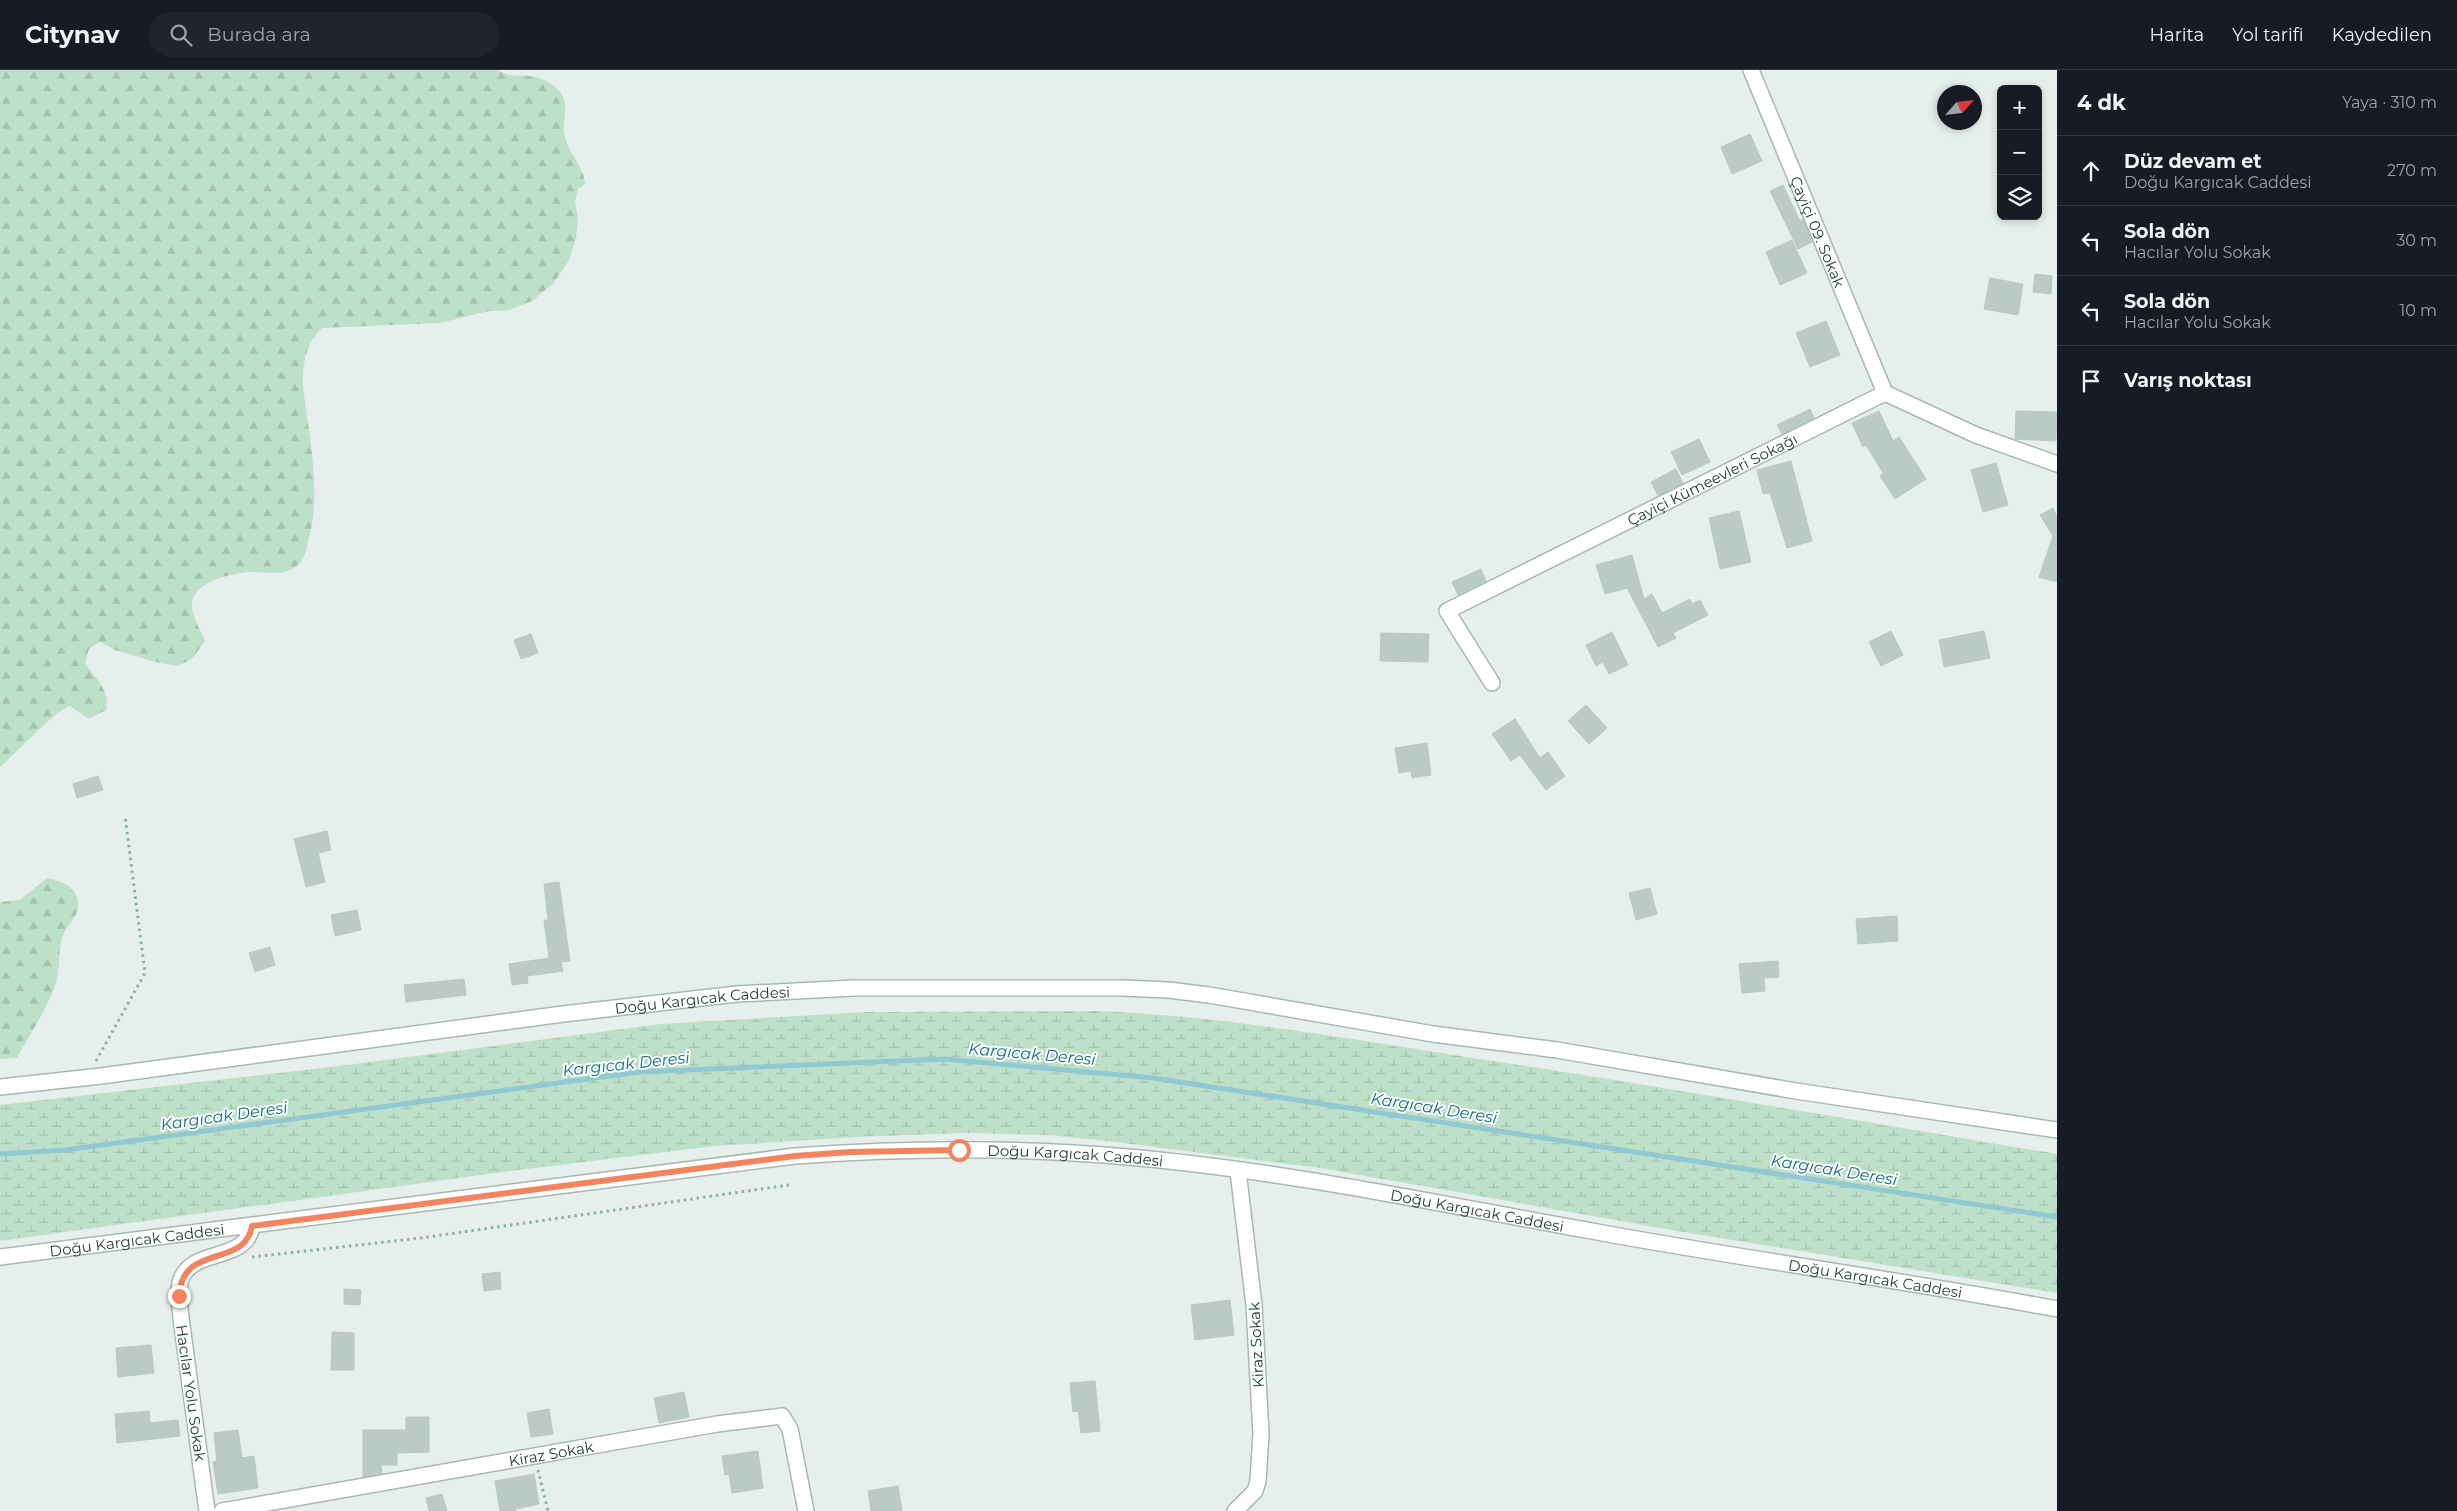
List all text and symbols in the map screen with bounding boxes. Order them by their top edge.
search box [149,12,499,57]
text: Citynav [25,20,119,49]
icon: search [167,21,195,49]
text: Burada ara [207,23,311,46]
text: Harita [2149,24,2204,46]
text: Yol tarifi [2232,24,2304,46]
text: Kaydedilen [2332,24,2432,46]
north arrow [1937,85,1982,130]
map controls [1997,85,2042,220]
button: + [1997,85,2042,130]
text: 4 dk [2077,90,2126,115]
text: Yaya · 310 m [2342,93,2437,112]
button: − [1997,130,2042,175]
text: Düz devam et [2124,150,2262,173]
icon: ahead [2077,157,2105,185]
text: 270 m [2387,161,2437,180]
street label: Çayiçi 09. Sokak [1786,173,1850,290]
text: Doğu Kargıcak Caddesi [2124,173,2312,192]
button: layers [1997,175,2042,220]
text: Sola dön [2124,220,2210,243]
icon: left [2077,227,2105,255]
text: 30 m [2396,231,2437,250]
text: Hacılar Yolu Sokak [2124,243,2271,262]
text: Sola dön [2124,290,2210,313]
icon: left [2077,297,2105,325]
text: 10 m [2399,301,2437,320]
text: Hacılar Yolu Sokak [2124,313,2271,332]
icon: arrive [2077,367,2105,395]
text: Varış noktası [2124,369,2252,392]
street label: Çayiçi Kümeevleri Sokağı [1624,429,1800,529]
street label: Doğu Kargıcak Caddesi [614,982,791,1017]
water label: Kargıcak Deresi [968,1039,1097,1069]
water label: Kargıcak Deresi [562,1048,691,1080]
water label: Kargıcak Deresi [1369,1089,1499,1127]
water label: Kargıcak Deresi [159,1098,289,1134]
route start [948,1139,971,1162]
street label: Doğu Kargıcak Caddesi [987,1140,1164,1170]
water label: Kargıcak Deresi [1769,1151,1899,1189]
street label: Doğu Kargıcak Caddesi [1389,1185,1565,1235]
street label: Doğu Kargıcak Caddesi [48,1219,225,1260]
street label: Doğu Kargıcak Caddesi [1787,1255,1964,1302]
route end [168,1285,191,1308]
street label: Kiraz Sokak [1244,1302,1268,1388]
street label: Hacılar Yolu Sokak [172,1323,210,1463]
street label: Kiraz Sokak [507,1436,595,1470]

